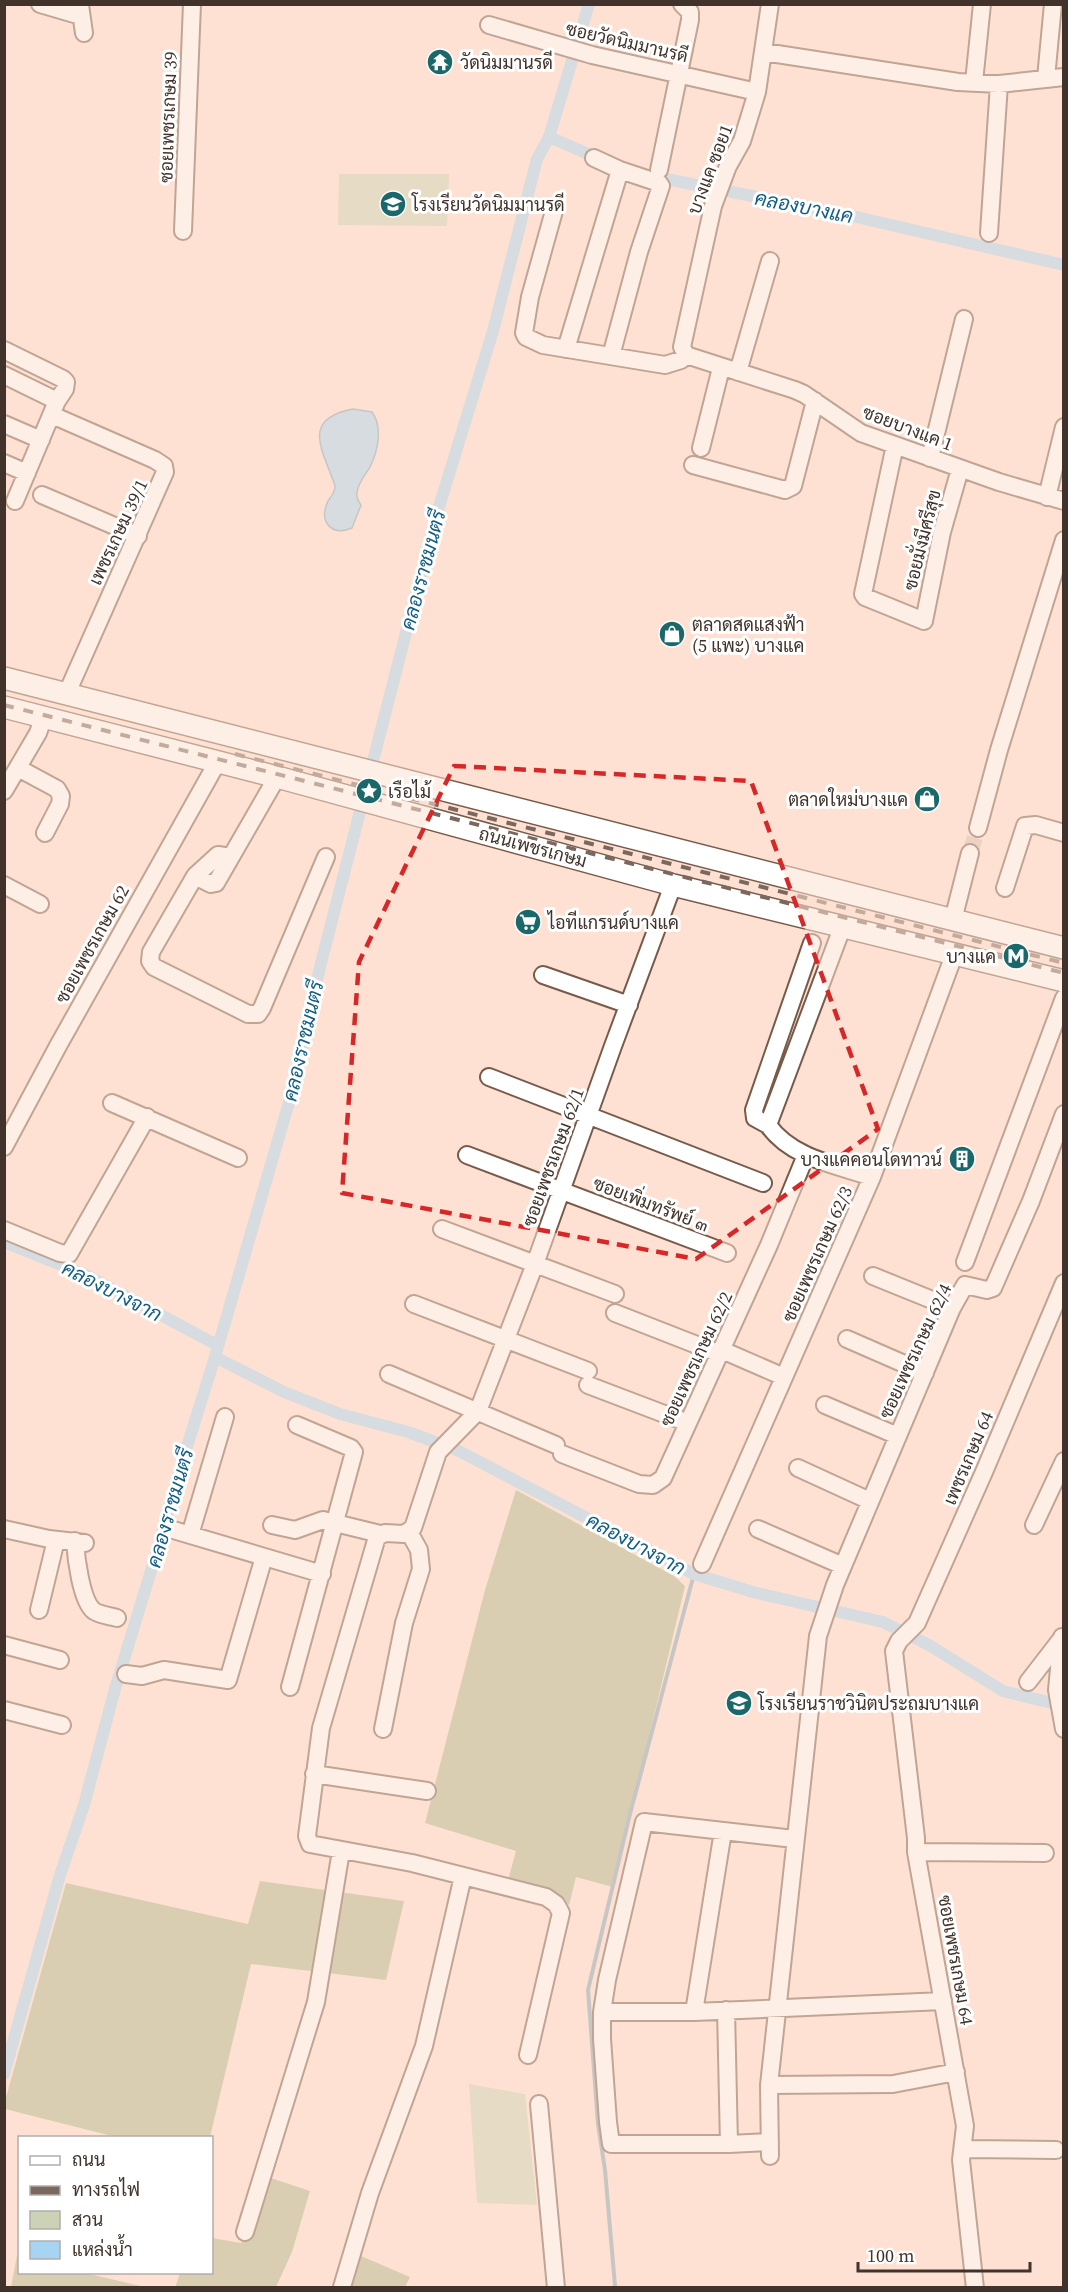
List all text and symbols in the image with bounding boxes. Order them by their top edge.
street label: ซอยวัดนิมมานรดี [563,16,691,68]
temple icon: วัดนิมมานรดี [425,47,455,77]
place label: วัดนิมมานรดี [460,50,553,75]
street label: ซอยเพชรเกษม 39 [153,51,183,183]
street label: บางแค ซอย1 [681,120,739,218]
water label: คลองบางแค [752,184,856,230]
school or university icon: โรงเรียนวัดนิมมานรดี [378,189,408,219]
place label: โรงเรียนวัดนิมมานรดี [411,192,565,217]
street label: ซอยบางแค 1 [859,399,957,457]
street label: เพชรเกษม 39/1 [82,475,154,589]
street label: ซอยมั่งมีศรีสุข [895,486,947,593]
water label: คลองราชมนตรี [394,506,453,633]
place label: ตลาดสดแสงฟ้า (5 แพะ) บางแค [692,612,805,658]
shop icon: ตลาดสดแสงฟ้า (5 แพะ) บางแค [657,619,687,649]
place icon: เรือไม้ [354,776,384,806]
place label: เรือไม้ [388,779,432,804]
shop icon: ตลาดใหม่บางแค [912,784,942,814]
place label: ตลาดใหม่บางแค [788,787,908,812]
street label: ถนนเพชรเกษม [476,821,590,873]
street label: ซอยเพชรเกษม 62 [49,880,135,1008]
supermarket icon: ไอทีแกรนด์บางแค [513,907,543,937]
place label: ไอทีแกรนด์บางแค [546,910,679,935]
metro station icon: บางแค [1001,941,1031,971]
place label: บางแค [946,944,996,969]
water label: คลองราชมนตรี [276,977,331,1104]
street label: ซอยเพชรเกษม 62/1 [516,1084,590,1230]
building icon: บางแคคอนโดทาวน์ [947,1144,977,1174]
place label: บางแคคอนโดทาวน์ [801,1147,942,1172]
street label: ซอยเพิ่มทรัพย์ ๓ [590,1168,713,1238]
street label: ซอยเพชรเกษม 62/3 [776,1182,858,1326]
water label: คลองบางจาก [57,1254,167,1328]
street label: ซอยเพชรเกษม 62/4 [873,1279,957,1423]
street label: ซอยเพชรเกษม 62/2 [654,1287,738,1431]
street label: เพชรเกษม 64 [937,1407,999,1509]
water label: คลองราชมนตรี [140,1444,201,1571]
water label: คลองบางจาก [582,1506,690,1582]
school or university icon: โรงเรียนราชวินิตประถมบางแค [724,1688,754,1718]
place label: โรงเรียนราชวินิตประถมบางแค [757,1691,979,1716]
street label: ซอยเพชรเกษม 64 [932,1893,980,2027]
legend [18,2136,213,2274]
text: ถนน [72,2147,105,2172]
text: ทางรถไฟ [72,2177,140,2202]
text: สวน [72,2207,103,2232]
text: แหล่งน้ำ [72,2234,133,2262]
scale bar [858,2235,1030,2273]
text: 100 m [867,2243,914,2268]

